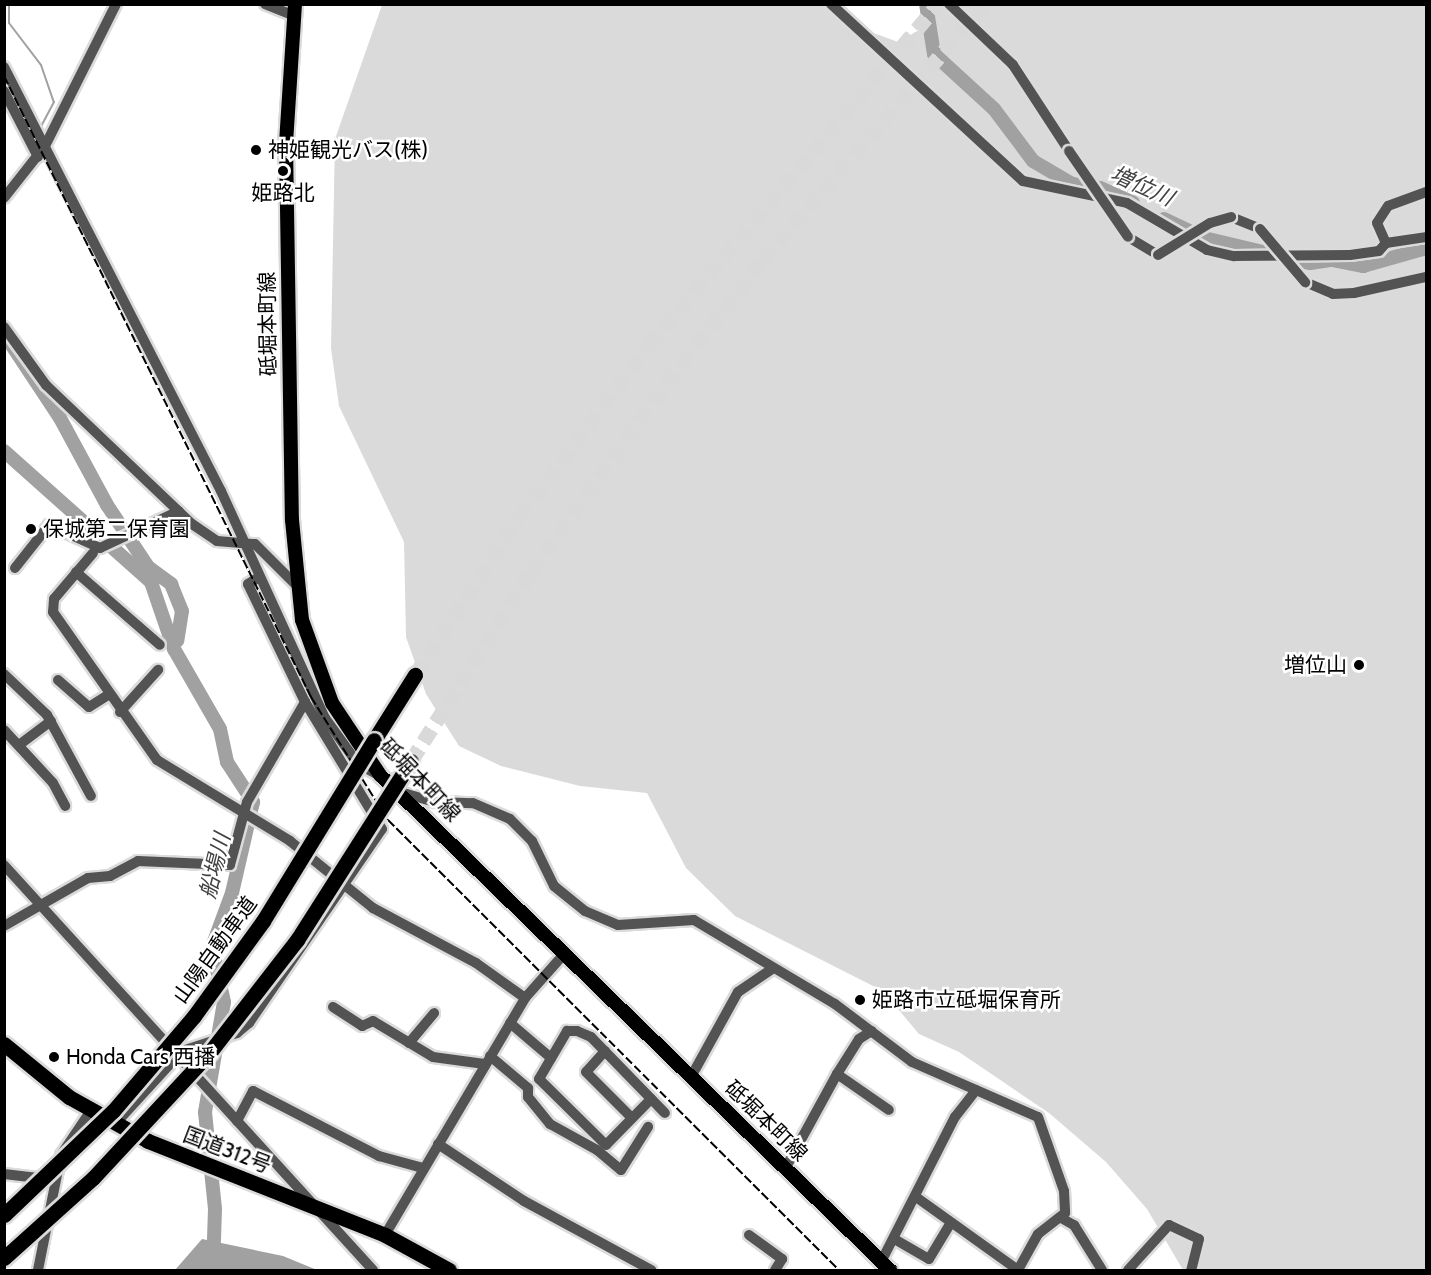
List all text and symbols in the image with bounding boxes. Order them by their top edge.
place label: 神姫観光バス(株) [268,137,428,163]
marker: 神姫観光バス(株) [249,143,263,157]
water label: 増位川 [1106,161,1178,211]
marker: 姫路北 [276,164,290,178]
place label: 姫路北 [252,180,314,206]
street label: 砥堀本町線 [254,271,282,377]
place label: 保城第二保育園 [43,516,190,542]
marker: 保城第二保育園 [24,522,38,536]
place label: 増位山 [1284,652,1347,678]
marker: 増位山 [1352,658,1366,672]
street label: 砥堀本町線 [374,733,466,827]
water label: 船場川 [194,831,236,901]
street label: 山陽自動車道 [168,892,262,1008]
place label: 姫路市立砥堀保育所 [872,987,1061,1013]
marker: 姫路市立砥堀保育所 [853,993,867,1007]
place label: Honda Cars 西播 [66,1044,215,1070]
marker: Honda Cars 西播 [47,1050,61,1064]
street label: 砥堀本町線 [719,1075,813,1167]
street label: 国道312号 [179,1122,275,1178]

